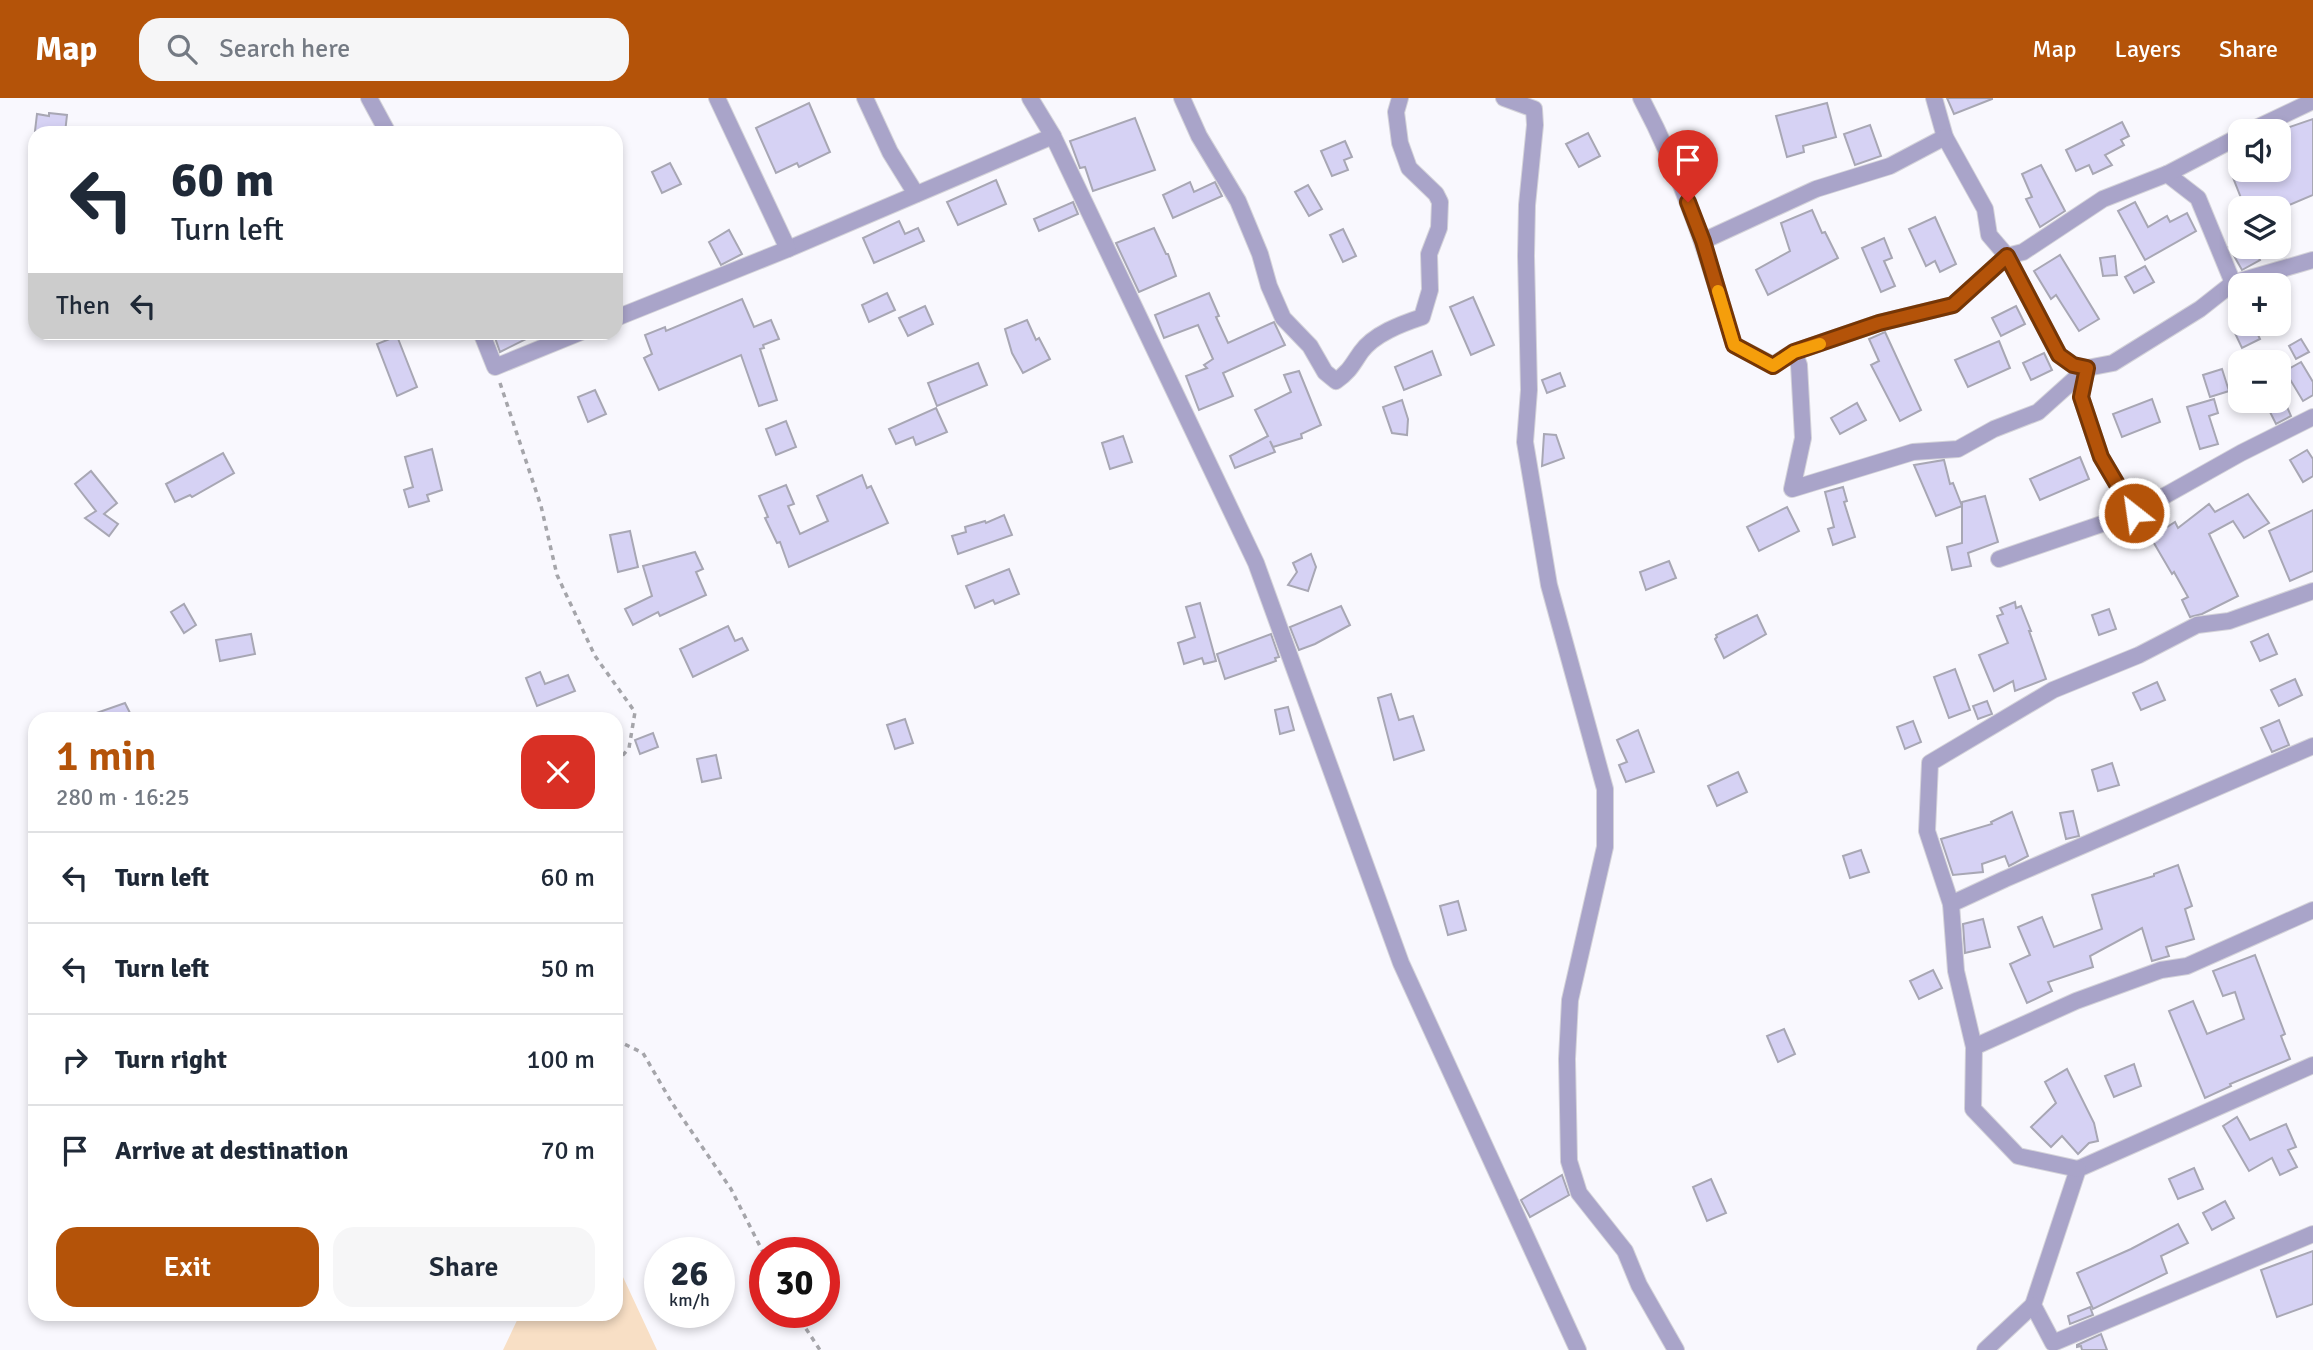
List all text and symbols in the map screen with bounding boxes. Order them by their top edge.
search box [139,18,629,81]
text: Map [35,29,97,70]
icon: search [163,30,201,68]
text: Search here [219,33,350,65]
text: Map [2032,34,2077,64]
text: Layers [2115,34,2181,64]
text: Share [2219,34,2278,64]
map controls [2228,119,2291,413]
button: sound [2228,119,2291,182]
pin [1658,130,1718,202]
icon: arrive [1669,141,1707,179]
text: 60 m [171,150,274,210]
icon: left [56,154,147,245]
button: layers [2228,196,2291,259]
text: Turn left [171,210,284,249]
button: + [2228,273,2291,336]
icon: left [124,287,162,325]
text: Then [56,290,110,322]
button: − [2228,350,2291,413]
position arrow [2097,476,2171,550]
text: 1 min [56,731,157,782]
button: close [521,735,595,809]
text: 280 m · 16:25 [56,783,190,812]
icon: left [56,859,94,897]
text: Turn left [115,862,209,894]
text: 60 m [540,862,595,894]
icon: left [56,950,94,988]
text: Turn left [115,953,209,985]
text: 50 m [540,953,595,985]
icon: right [56,1041,94,1079]
text: Turn right [115,1044,227,1076]
text: 100 m [526,1044,595,1076]
icon: arrive [56,1132,94,1170]
text: Arrive at destination [115,1135,348,1167]
text: 70 m [540,1135,595,1167]
button: Exit [56,1227,319,1307]
button: Share [333,1227,595,1307]
speed limit sign: 30 [749,1237,840,1328]
text: 26 [671,1252,708,1295]
text: km/h [669,1289,710,1311]

